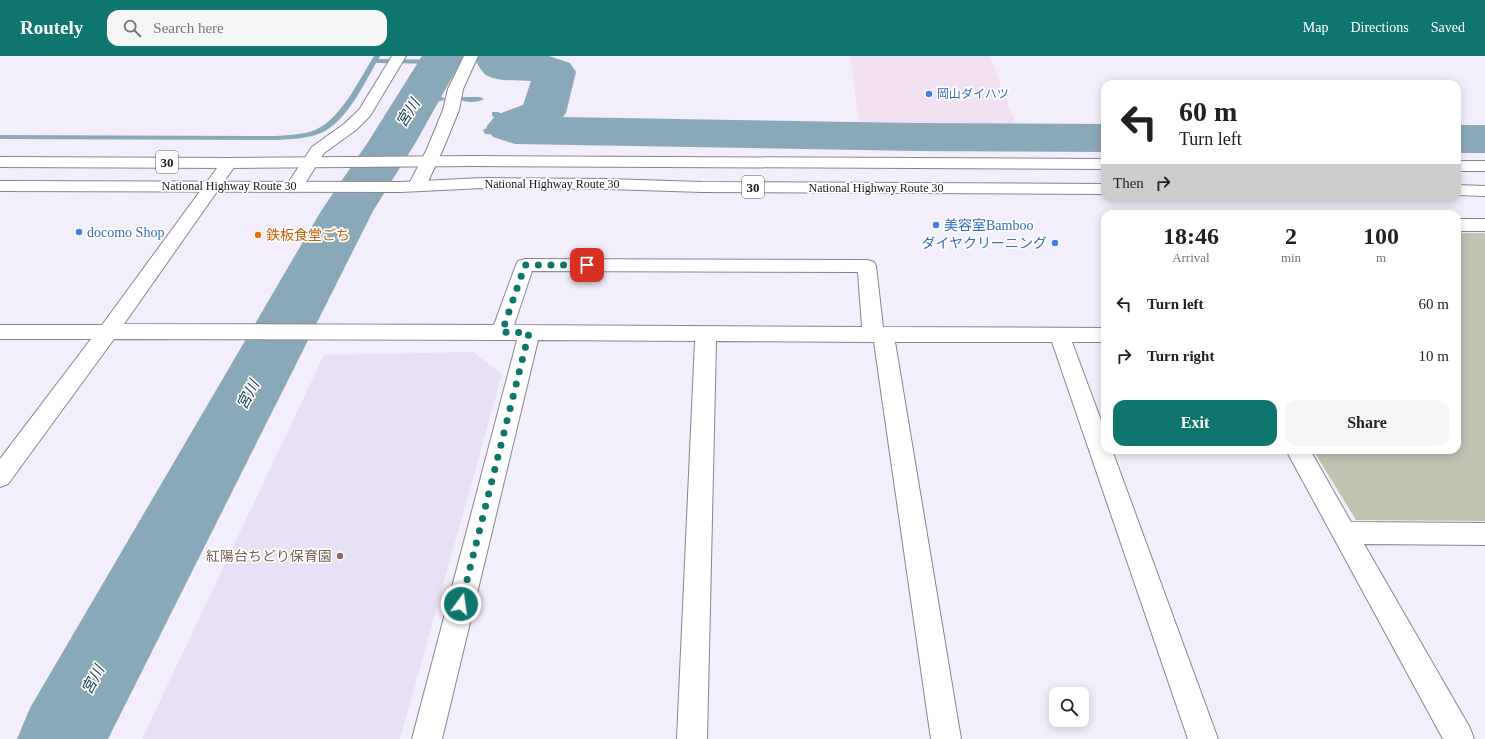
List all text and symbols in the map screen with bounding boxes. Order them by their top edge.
search box [107,10,387,46]
text: Routely [20,17,83,38]
icon: search [121,17,143,39]
text: Search here [153,20,224,36]
text: Map [1303,20,1328,35]
text: Directions [1350,20,1409,35]
text: Saved [1431,20,1465,35]
place label: 岡山ダイハツ [937,87,1009,101]
marker: 岡山ダイハツ [924,89,934,99]
water label: 宮川 [393,94,424,130]
icon: left [1113,96,1165,148]
text: 60 m [1179,96,1237,127]
text: Turn left [1179,129,1242,149]
road number: 30 [156,151,178,173]
icon: right [1152,172,1174,194]
text: Then [1113,175,1144,191]
road number: 30 [742,176,764,198]
street label: National Highway Route 30 [485,177,619,191]
street label: National Highway Route 30 [162,179,296,193]
street label: National Highway Route 30 [809,181,943,195]
place label: 美容室Bamboo [944,218,1033,233]
marker: 美容室Bamboo [931,220,941,230]
text: 18:46 [1163,223,1219,249]
text: 2 [1285,223,1297,249]
text: 100 [1363,223,1399,249]
place label: docomo Shop [87,225,164,240]
marker: docomo Shop [74,227,84,237]
place label: 鉄板食堂ごち [266,227,350,243]
marker: 鉄板食堂ごち [253,230,263,240]
place label: ダイヤクリーニング [921,236,1047,251]
marker: ダイヤクリーニング [1050,238,1060,248]
pin [570,248,604,282]
text: Arrival [1172,250,1210,265]
text: min [1281,250,1301,265]
text: m [1376,250,1386,265]
icon: arrive [576,254,598,276]
icon: left [1113,293,1135,315]
text: Turn left [1147,296,1204,312]
text: 60 m [1419,296,1449,312]
icon: right [1113,345,1135,367]
text: Turn right [1147,348,1214,364]
text: 10 m [1419,348,1449,364]
water label: 宮川 [234,376,263,412]
button: Exit [1113,400,1277,446]
button: Share [1285,400,1449,446]
place label: 紅陽台ちどり保育園 [206,548,332,564]
marker: 紅陽台ちどり保育園 [335,551,345,561]
position arrow [440,583,482,625]
water label: 宮川 [79,661,108,697]
map controls [1049,687,1089,727]
button: search [1049,687,1089,727]

